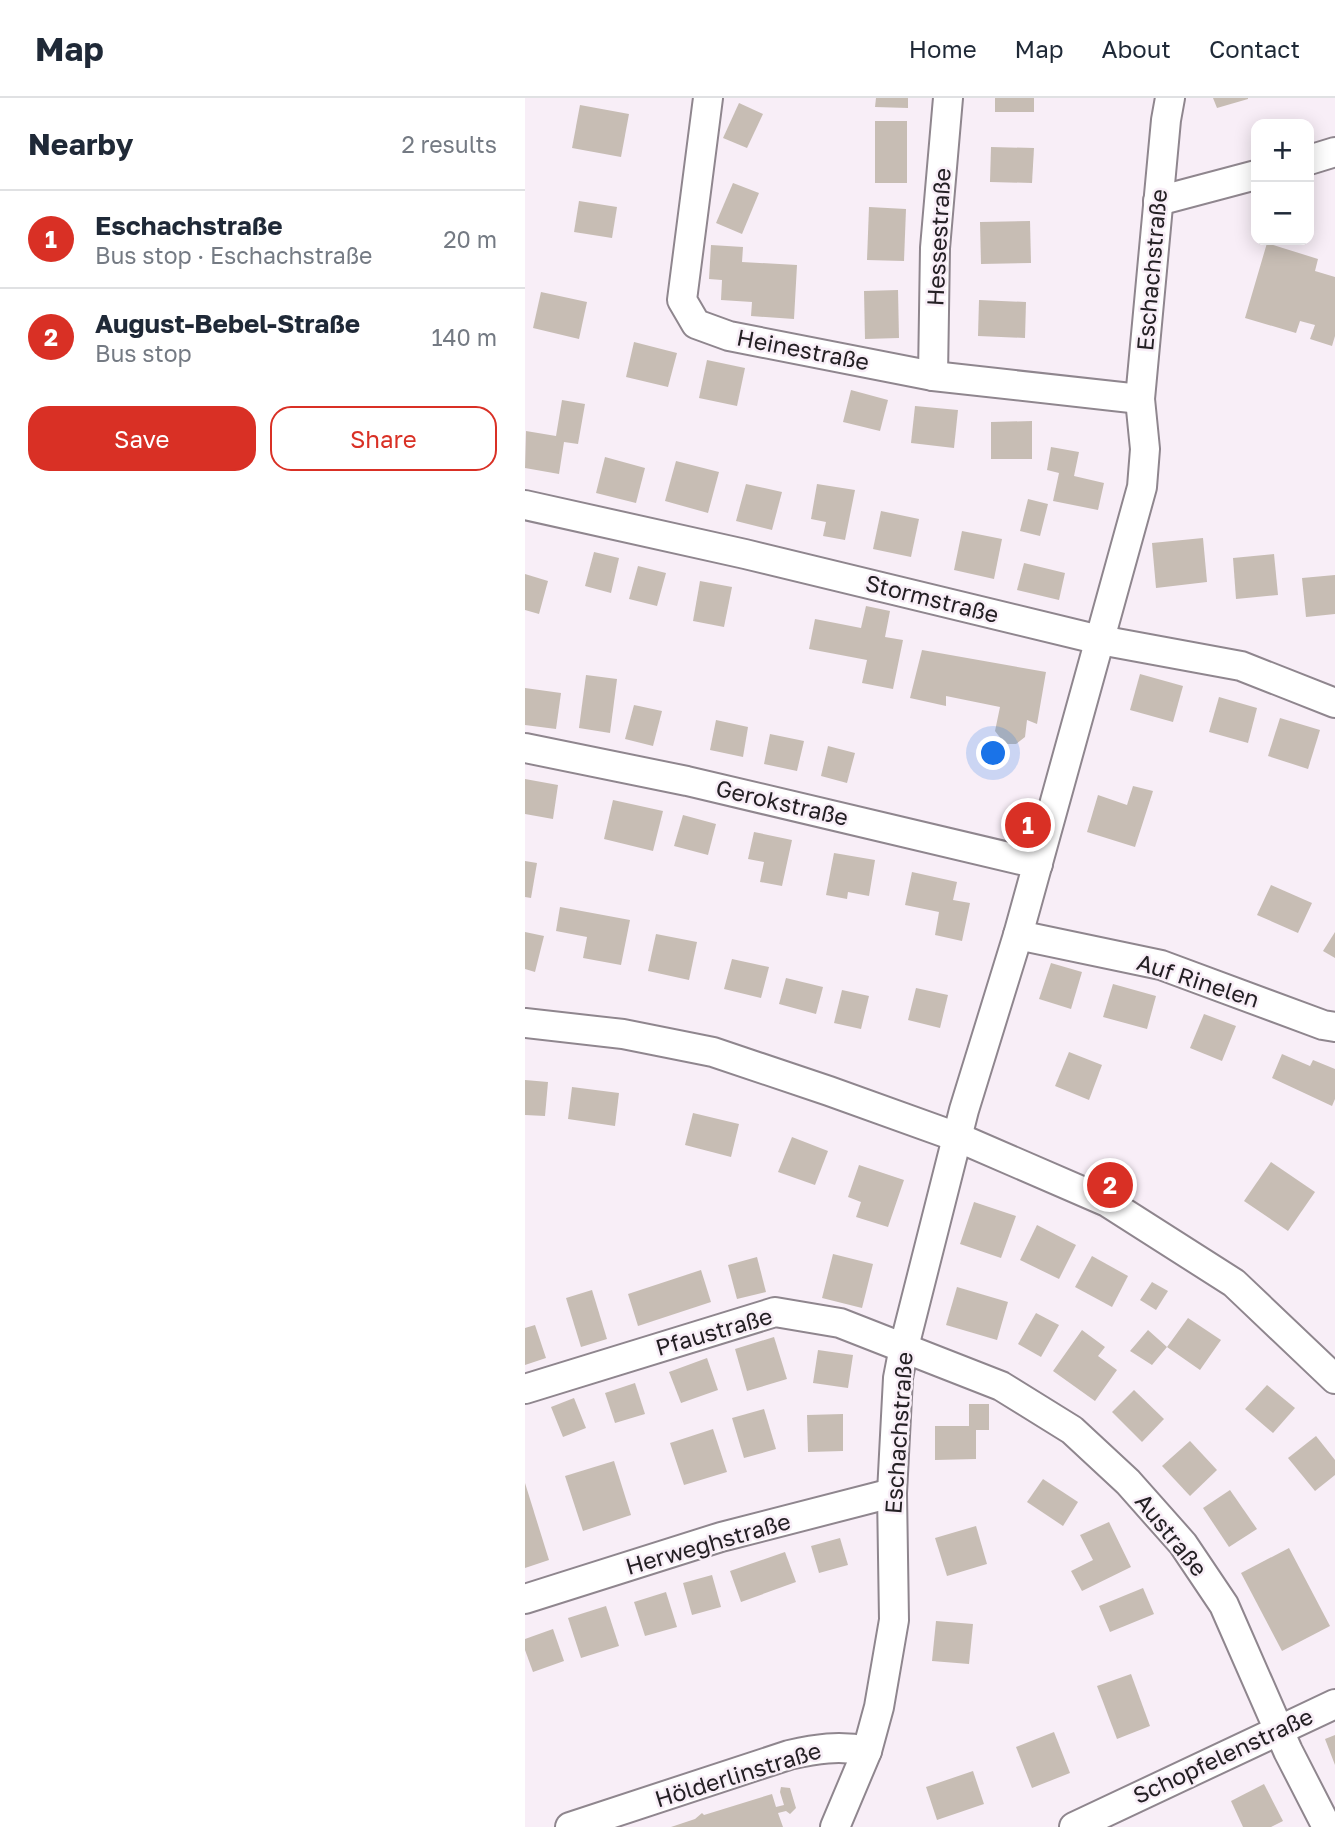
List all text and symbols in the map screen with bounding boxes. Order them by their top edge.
text: Map [35,29,104,68]
text: Home [909,34,977,63]
text: Map [1015,34,1064,63]
text: About [1102,34,1171,63]
text: Contact [1209,34,1300,63]
map controls [1251,119,1314,245]
button: + [1251,119,1314,182]
text: Nearby [28,126,133,162]
text: 2 results [401,130,497,158]
street label: Hessestraße [920,167,956,307]
button: − [1251,182,1314,245]
street label: Eschachstraße [1130,188,1172,352]
text: Eschachstraße [95,210,283,241]
text: 1 [45,225,57,253]
text: 20 m [443,225,497,253]
text: Bus stop · Eschachstraße [95,241,372,269]
text: August-Bebel-Straße [95,308,360,339]
street label: Heinestraße [735,322,872,376]
text: 2 [44,323,58,351]
text: 140 m [431,323,497,351]
text: Bus stop [95,339,192,367]
button: Save [28,406,256,471]
button: Share [270,406,497,471]
street label: Stormstraße [863,568,1002,628]
your location [976,736,1010,770]
street label: Gerokstraße [713,773,851,831]
pin: 1 [1005,799,1051,851]
street label: Auf Rinelen [1134,947,1263,1013]
pin: 2 [1087,1159,1133,1211]
street label: Pfaustraße [652,1301,775,1361]
street label: Eschachstraße [878,1351,918,1515]
street label: Austraße [1130,1487,1214,1582]
street label: Herweghstraße [622,1506,793,1580]
street label: Schopfelenstraße [1128,1701,1317,1809]
street label: Hölderlinstraße [651,1735,824,1813]

